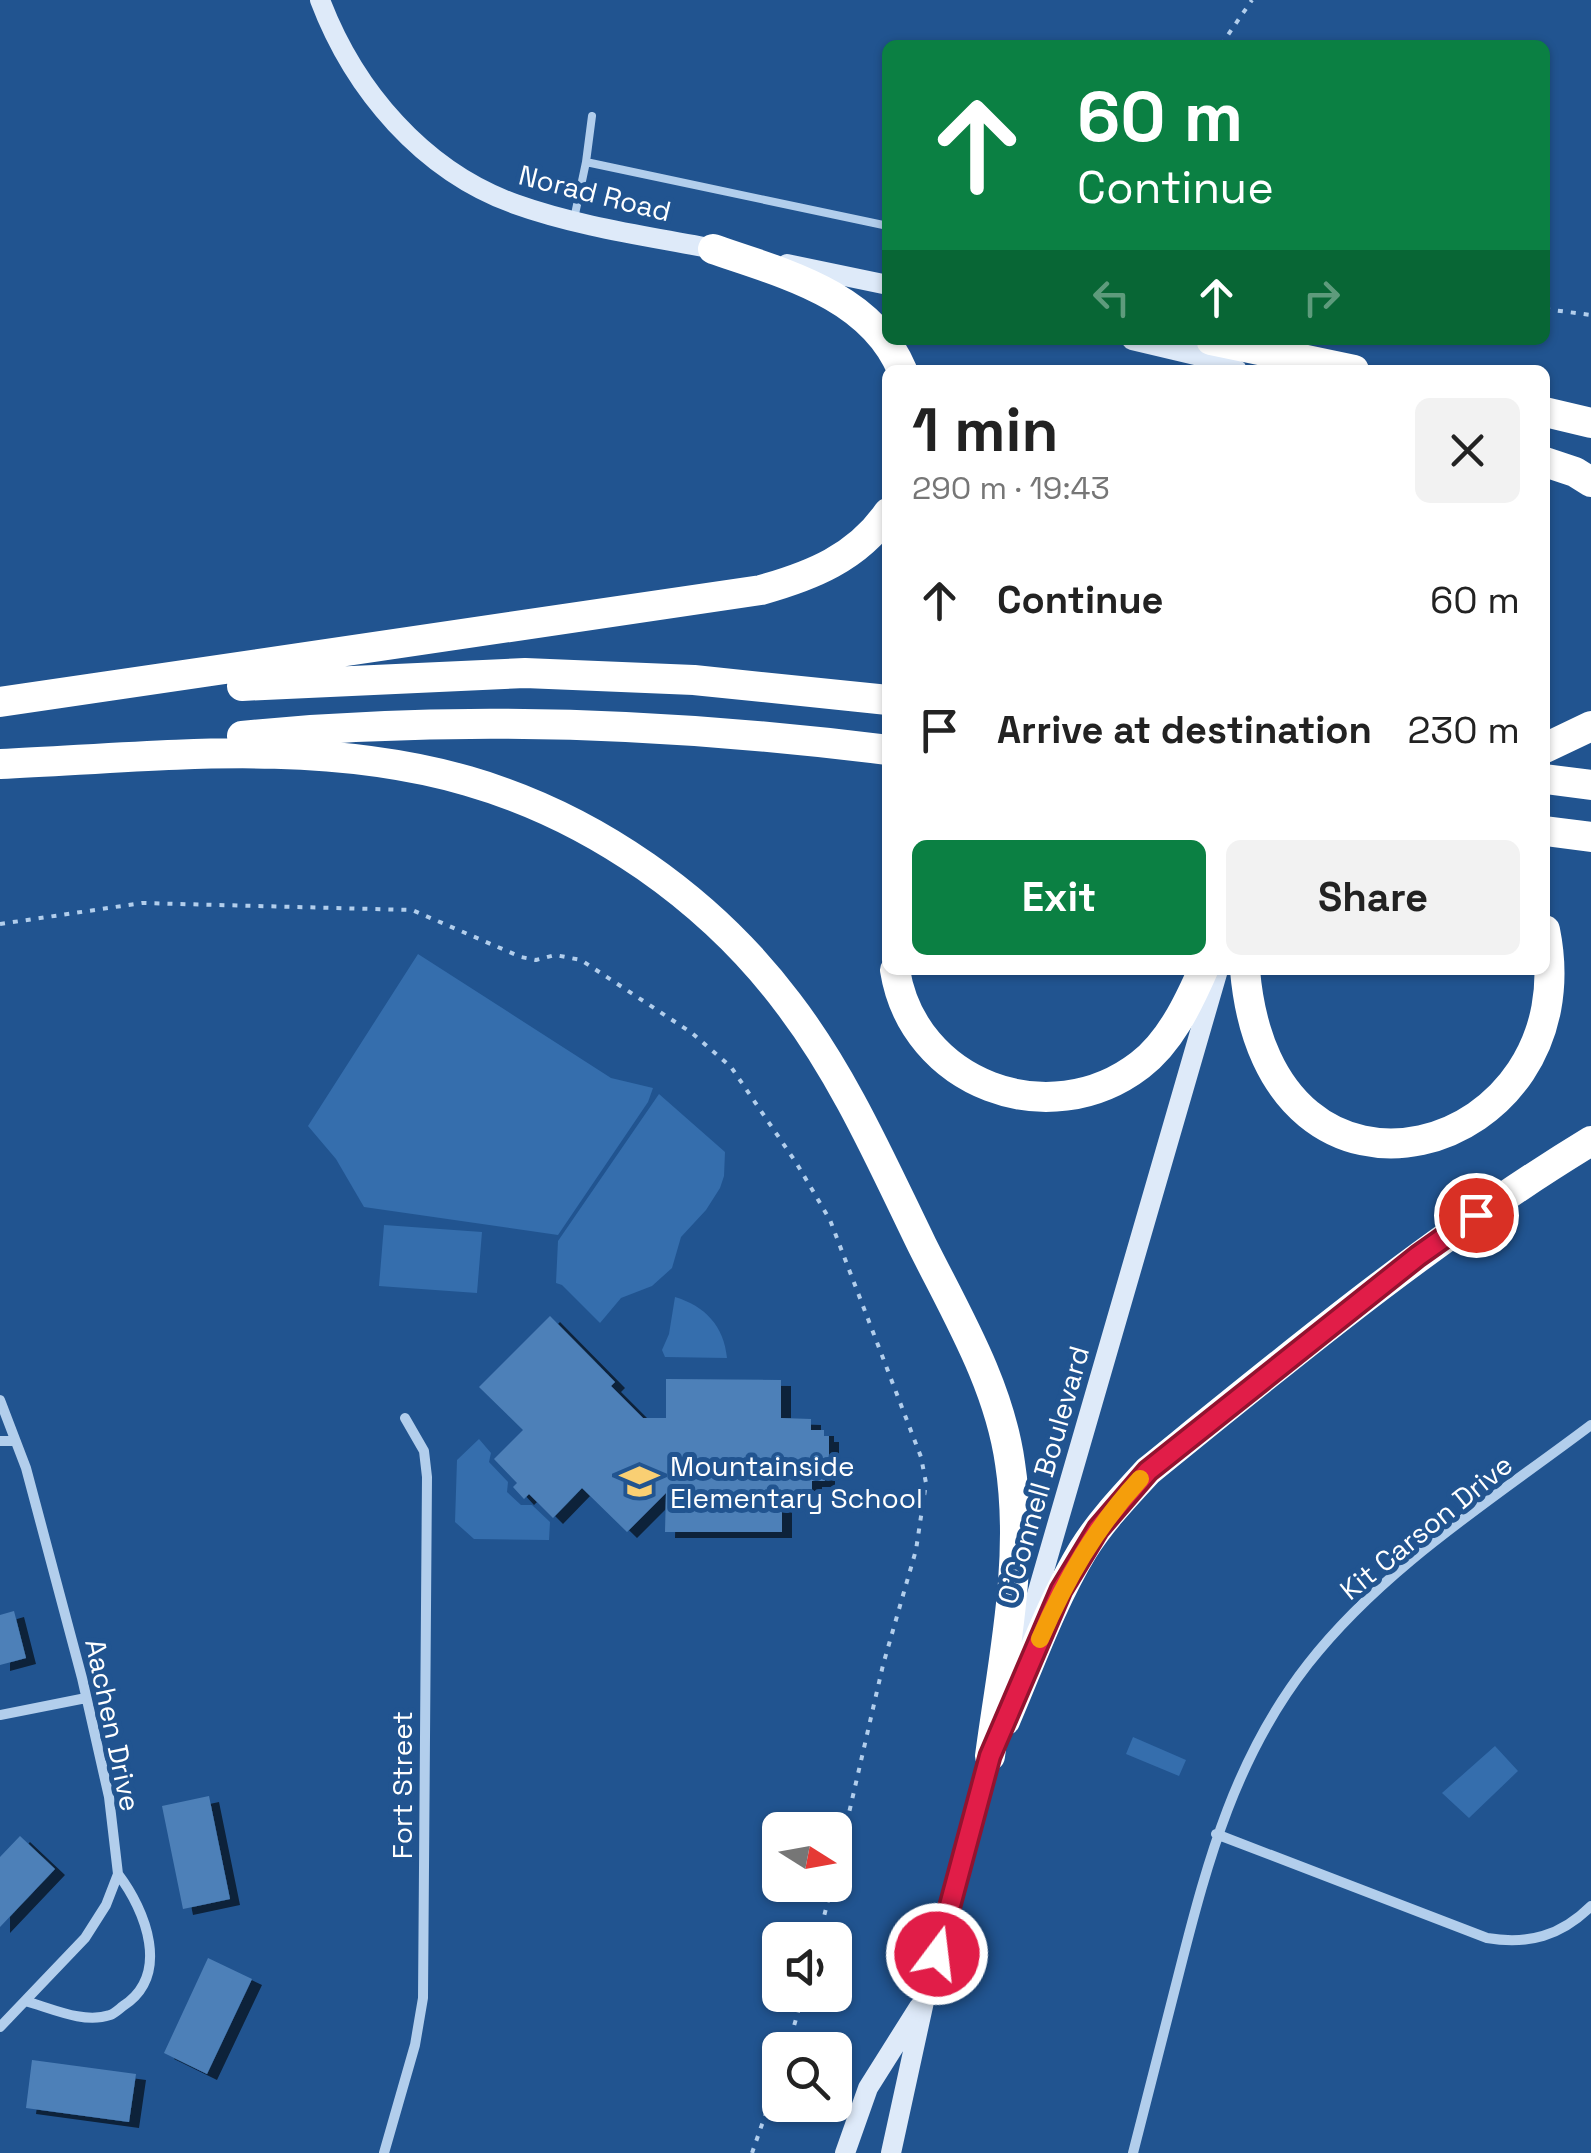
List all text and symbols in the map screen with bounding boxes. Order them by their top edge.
text: 60 m [1077,72,1243,161]
icon: ahead [912,80,1042,210]
street label: Norad Road [515,157,675,229]
text: Continue [1077,159,1274,216]
icon: left [1084,270,1139,325]
icon: ahead [1189,270,1244,325]
icon: right [1294,270,1349,325]
text: 1 min [912,392,1059,469]
button: close [1415,398,1520,503]
text: 290 m · 19:43 [912,468,1110,508]
icon: ahead [912,573,967,628]
text: Continue [997,576,1163,624]
text: 60 m [1430,576,1520,624]
icon: arrive [912,703,967,758]
text: Arrive at destination [997,706,1372,754]
text: 230 m [1407,706,1520,754]
button: Exit [912,840,1206,955]
button: Share [1226,840,1520,955]
pin [1434,1173,1519,1258]
icon: arrive [1449,1188,1504,1243]
street label: O'Connell Boulevard [989,1342,1097,1608]
street label: Kit Carson Drive [1332,1446,1520,1608]
place label: Mountainside Elementary School [670,1448,923,1516]
school or university icon: Mountainside Elementary School [619,1461,661,1503]
street label: Aachen Drive [77,1636,149,1814]
street label: Fort Street [384,1711,420,1859]
north arrow [762,1812,852,1902]
map controls [762,1812,852,2122]
position arrow [885,1902,989,2006]
button: sound [762,1922,852,2012]
button: search [762,2032,852,2122]

